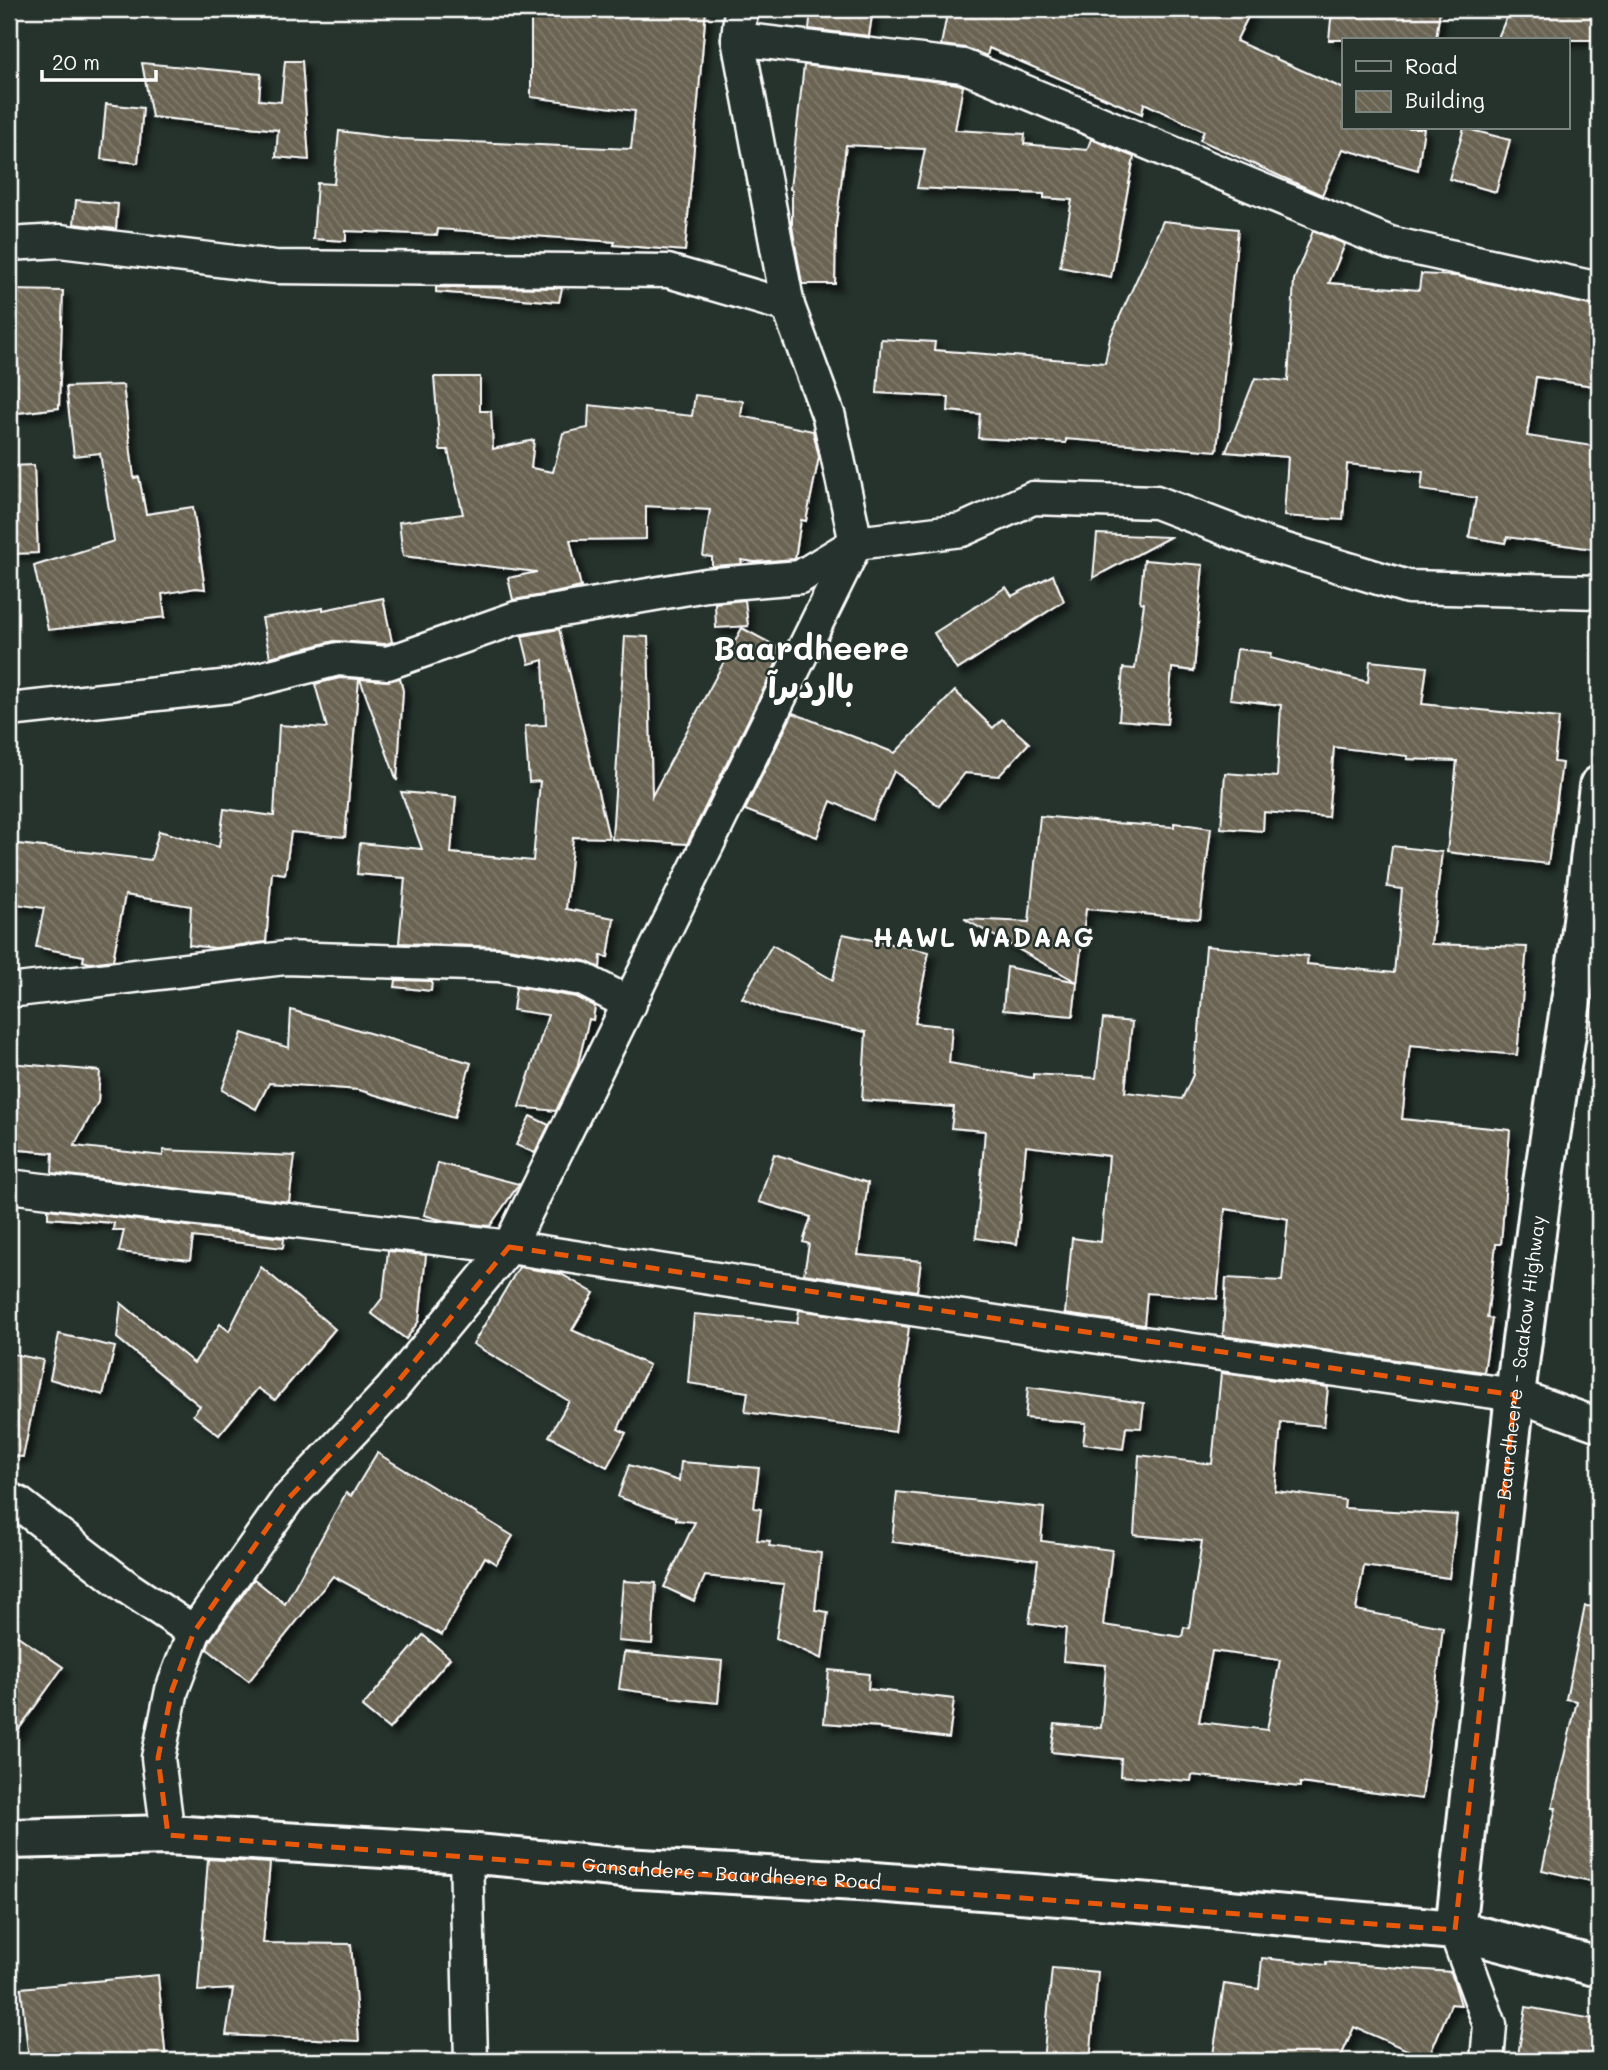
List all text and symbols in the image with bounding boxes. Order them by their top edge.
scale bar [42,38,156,82]
legend [1342,38,1570,130]
text: 20 m [52,48,100,75]
text: Road [1405,52,1457,79]
text: Building [1405,86,1485,113]
district label: Baardheere بااردىرآ [713,625,909,707]
district label: HAWL WADAAG [873,920,1095,954]
street label: Baardheere - Saakow Highway [1490,1214,1550,1502]
street label: Gansahdere - Baardheere Road [581,1851,882,1894]

